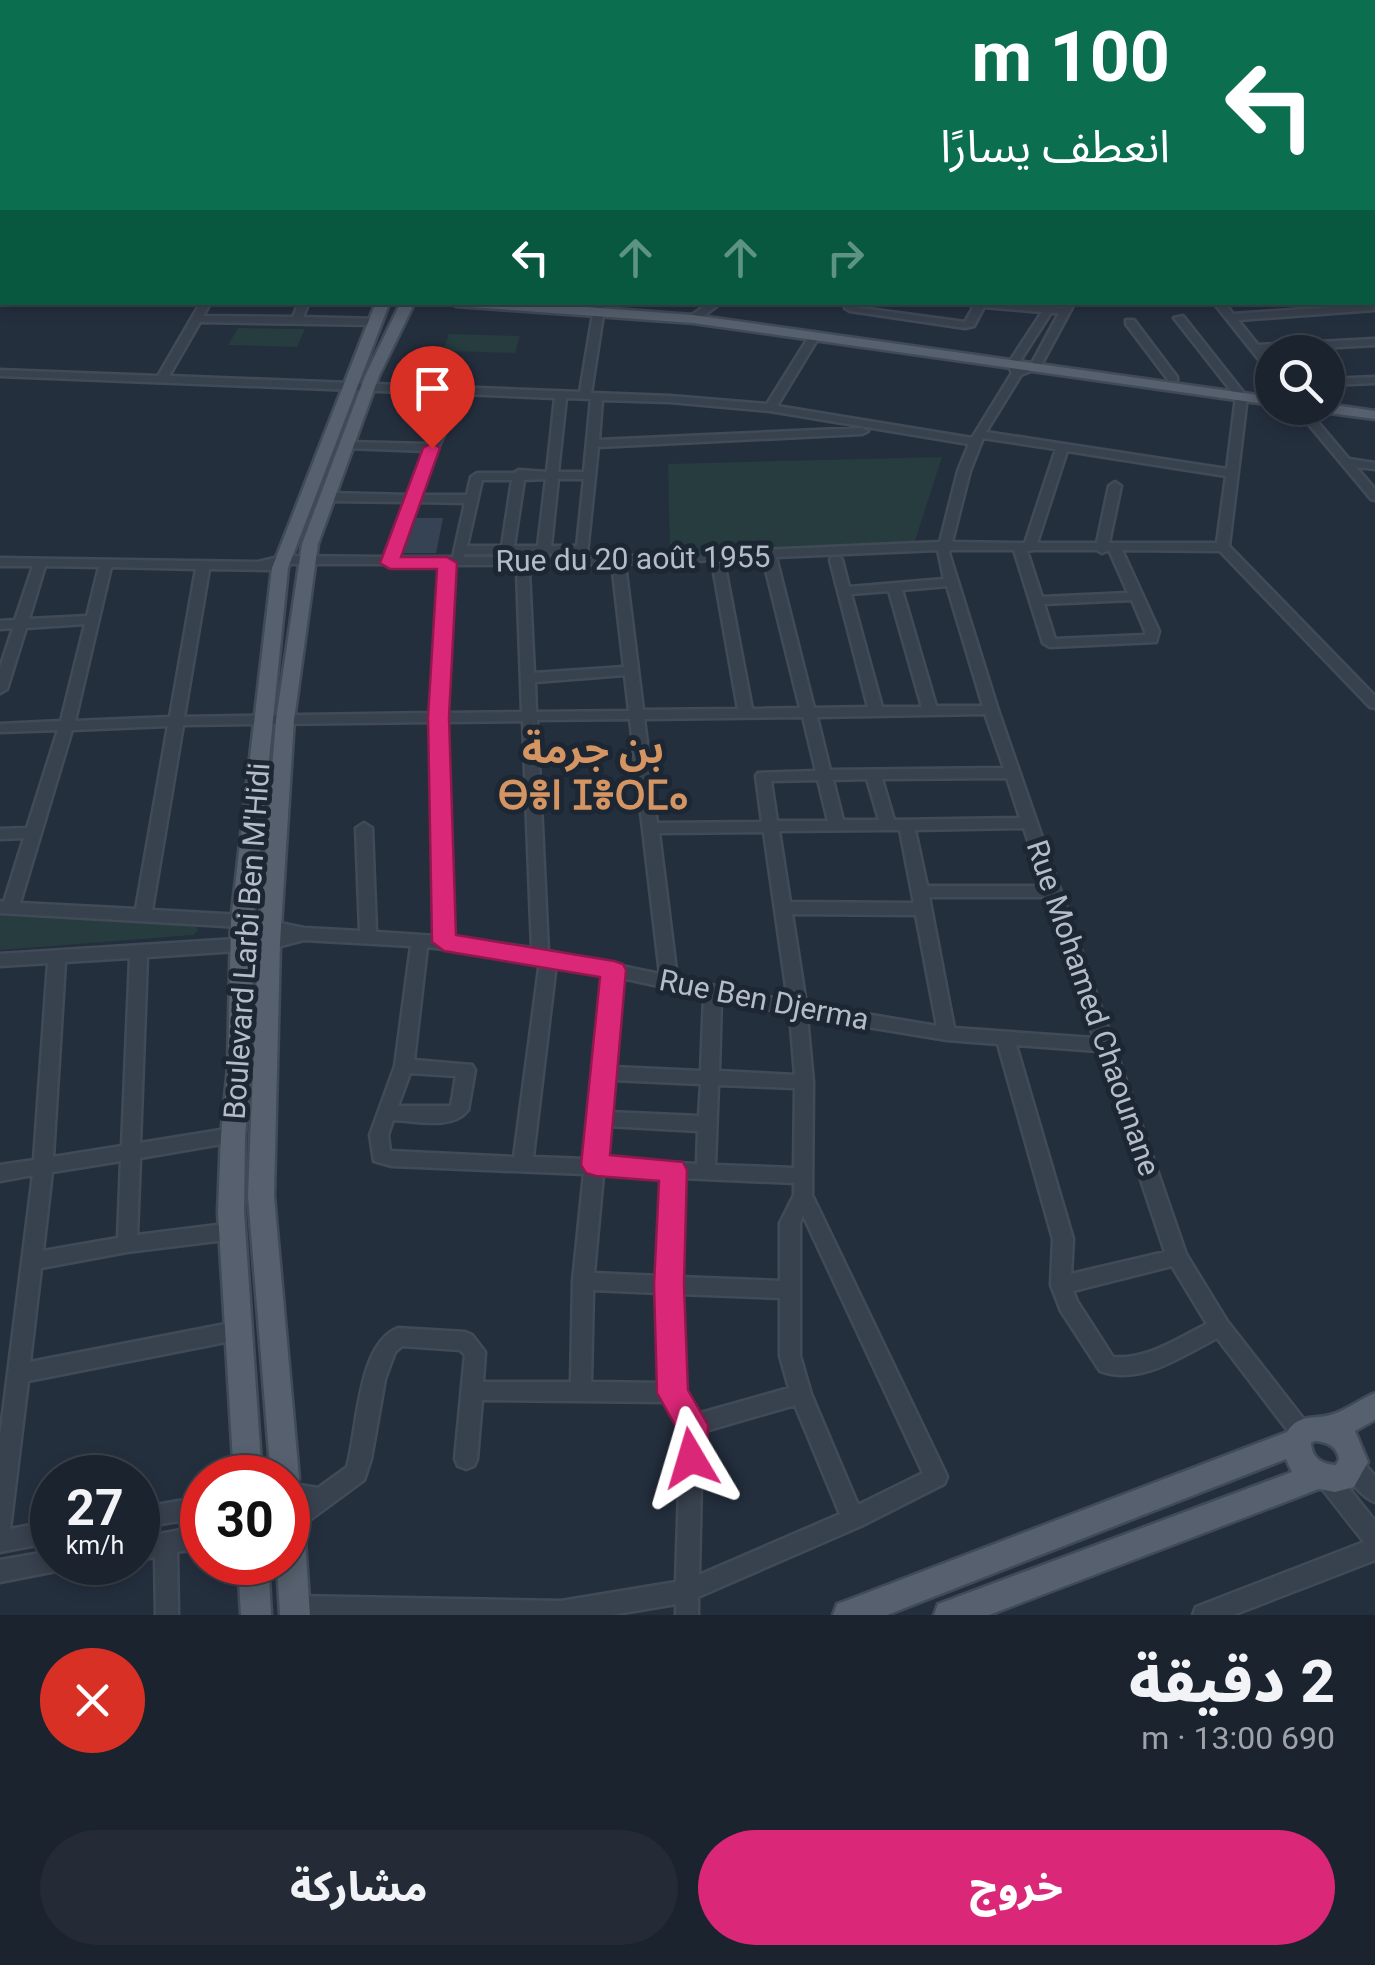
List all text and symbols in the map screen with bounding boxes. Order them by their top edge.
text: 100 m [971,16,1170,98]
icon: left [1205,40,1335,170]
text: انعطف يسارًا [940,120,1170,173]
icon: left [503,230,558,285]
icon: ahead [608,230,663,285]
icon: ahead [713,230,768,285]
icon: right [818,230,873,285]
map controls [1255,335,1345,425]
button: search [1255,335,1345,425]
pin [390,346,475,449]
icon: arrive [405,361,460,416]
street label: Rue du 20 août 1955 [495,539,771,578]
district label: بن جرمة ⴱⴻⵏ ⵊⴻⵔⵎⴰ [498,726,688,819]
street label: Boulevard Larbi Ben M'Hidi [217,761,276,1120]
street label: Rue Mohamed Chaounane [1020,835,1167,1180]
street label: Rue Ben Djerma [656,962,872,1037]
position arrow [639,1406,743,1510]
speed limit sign: 30 [180,1455,310,1585]
text: 27 [66,1479,124,1537]
text: km/h [66,1531,124,1560]
text: 2 دقيقة [1129,1646,1335,1717]
button: close [40,1648,145,1753]
text: 690 m · 13:00 [1141,1719,1335,1757]
button: مشاركة [40,1830,678,1945]
button: خروج [698,1830,1335,1945]

